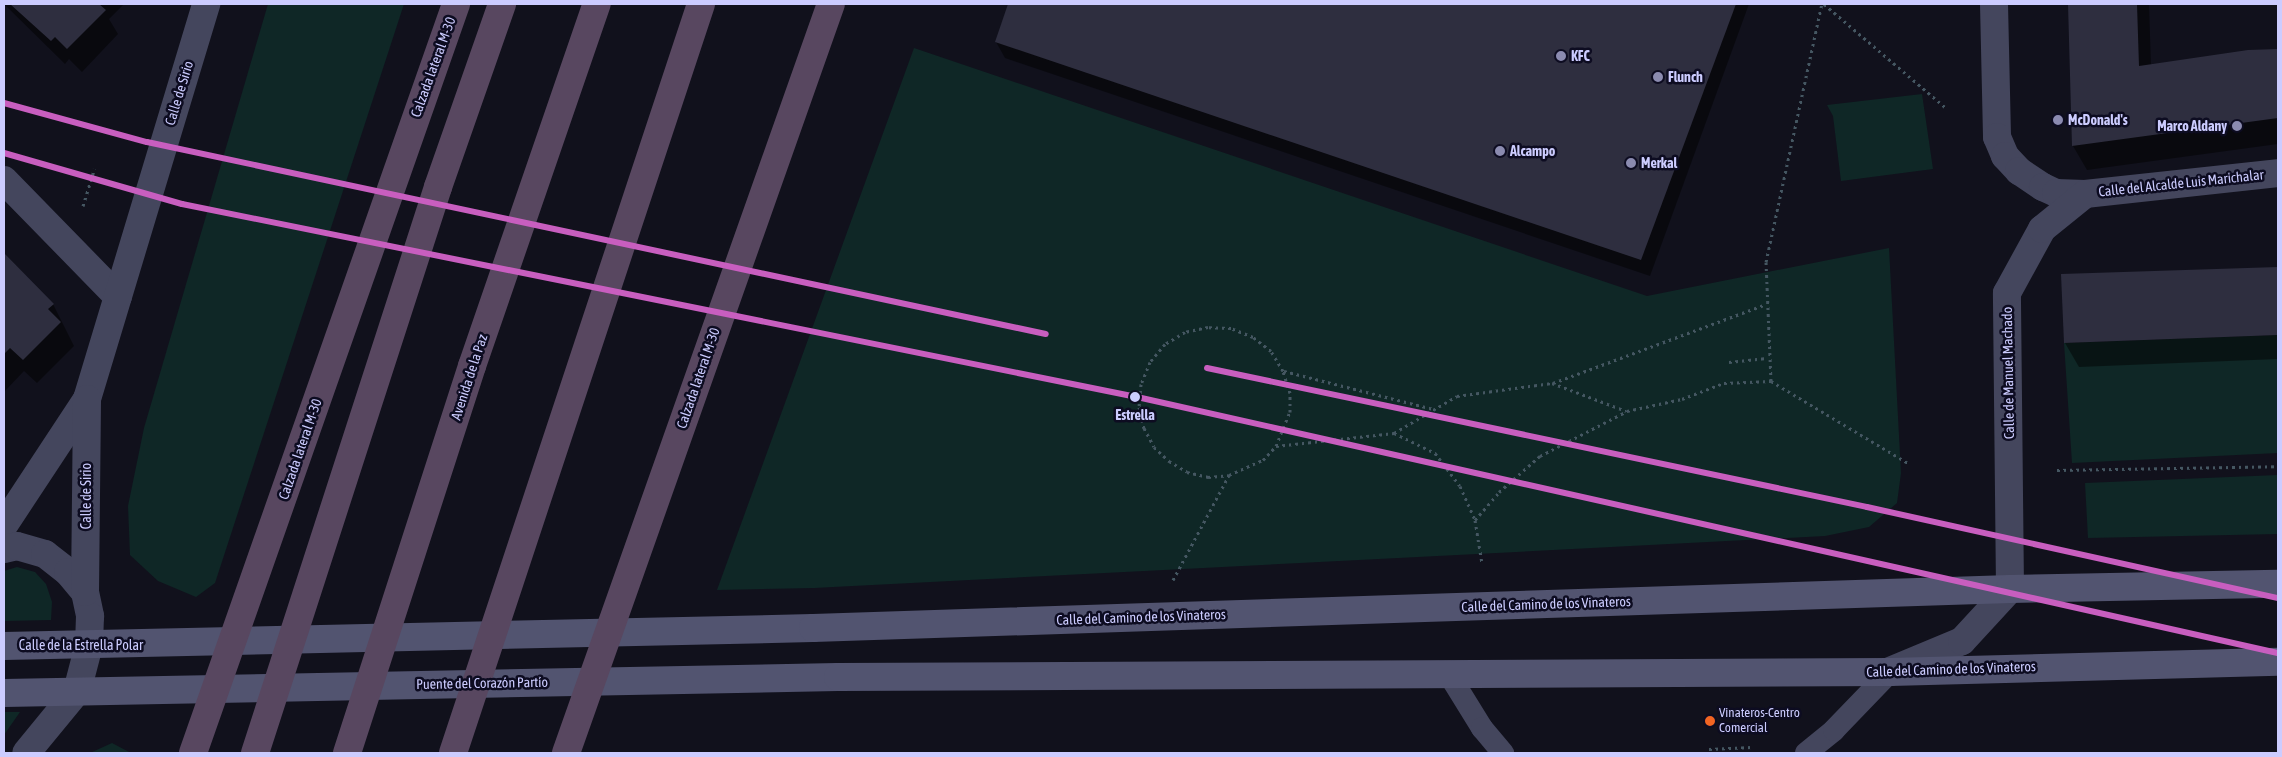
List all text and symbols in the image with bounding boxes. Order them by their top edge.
street label: Calzada lateral M-30 [407,14,459,120]
place label: KFC [1571,48,1590,64]
marker: KFC [1555,50,1567,62]
street label: Calle de Sirio [161,59,197,127]
place label: Flunch [1668,69,1703,85]
marker: Flunch [1652,71,1664,83]
place label: McDonald's [2068,112,2128,128]
marker: McDonald's [2052,114,2064,126]
place label: Marco Aldany [2157,118,2227,134]
marker: Marco Aldany [2231,120,2243,132]
place label: Alcampo [1510,143,1555,159]
marker: Alcampo [1494,145,1506,157]
place label: Merkal [1641,155,1677,171]
marker: Merkal [1625,157,1637,169]
street label: Calle del Alcalde Luis Marichalar [2098,166,2264,200]
street label: Calle de Manuel Machado [1998,307,2018,439]
street label: Calzada lateral M-30 [673,325,723,431]
street label: Avenida de la Paz [447,332,491,422]
marker: Estrella [1127,389,1143,405]
street label: Calzada lateral M-30 [275,396,325,502]
place label: Estrella [1115,407,1155,423]
street label: Calle de Sirio [78,463,94,529]
street label: Calle del Camino de los Vinateros [1461,593,1631,615]
street label: Calle del Camino de los Vinateros [1056,606,1226,628]
street label: Calle de la Estrella Polar [19,637,143,653]
street label: Calle del Camino de los Vinateros [1866,658,2036,680]
street label: Puente del Corazón Partío [416,673,548,693]
place label: Vinateros-Centro Comercial [1719,706,1800,737]
marker: Vinateros-Centro Comercial [1705,716,1715,726]

